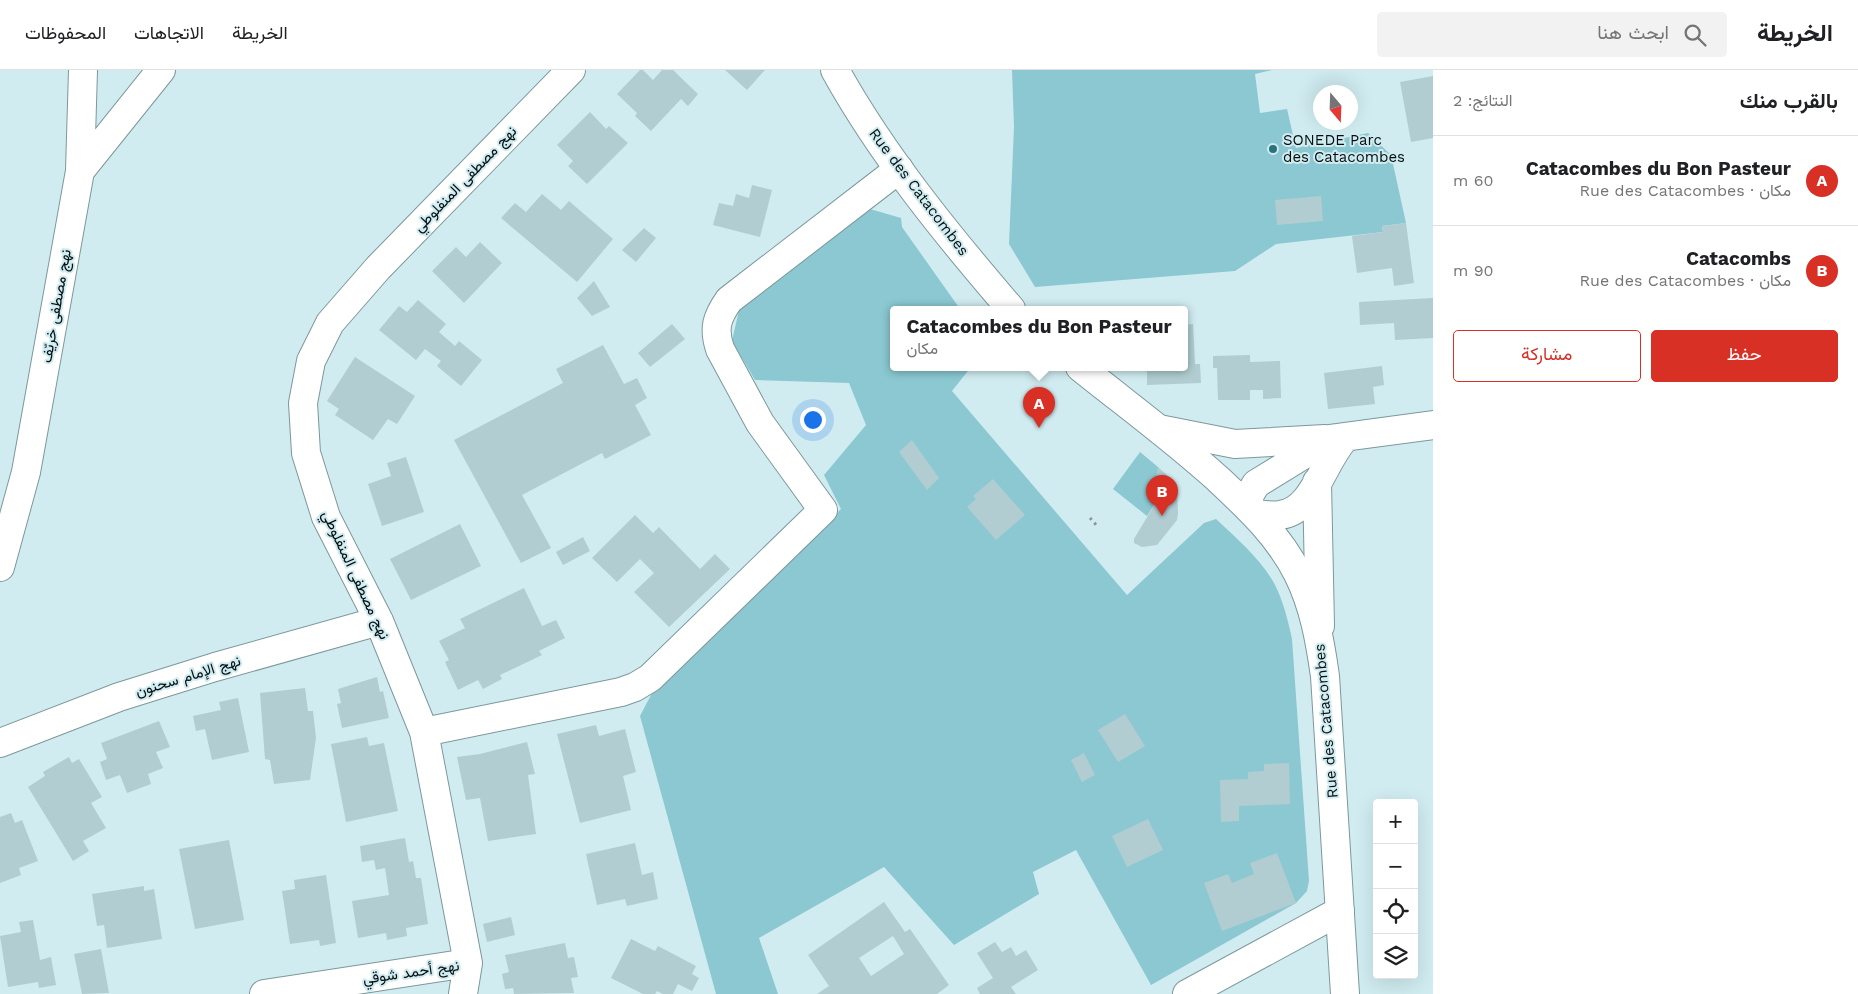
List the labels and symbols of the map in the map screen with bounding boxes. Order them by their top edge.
north arrow [1313,85,1358,130]
street label: نهج مصطفى المنفلوطي [410,122,523,239]
street label: Rue des Catacombes [865,125,973,259]
place label: SONEDE Parc des Catacombes [1283,131,1405,166]
marker: SONEDE Parc des Catacombes [1267,143,1279,155]
street label: نهج مصطفى خريّف [37,248,77,365]
pin: A [1023,387,1055,428]
your location [800,407,826,433]
pin: B [1146,475,1178,516]
street label: نهج مصطفى المنفلوطي [315,508,394,644]
street label: Rue des Catacombes [1310,643,1342,799]
street label: نهج الإمام سحنون [133,651,243,702]
street label: نهج أحمد شوقي [361,956,461,992]

